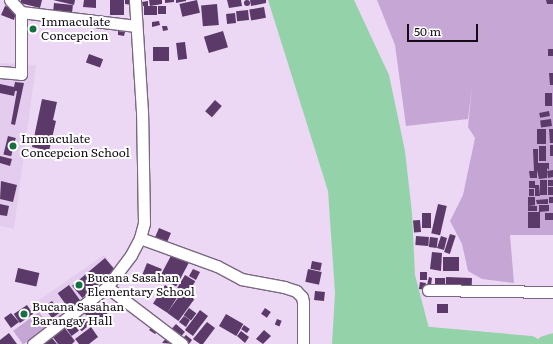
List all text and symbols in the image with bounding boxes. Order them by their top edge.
place label: Immaculate Concepcion [41,15,110,43]
scale bar [409,16,480,42]
text: 50 m [414,22,441,40]
marker: Immaculate Concepcion [28,24,38,34]
place label: Immaculate Concepcion School [21,132,130,160]
marker: Immaculate Concepcion School [8,141,18,151]
place label: Bucana Sasahan Elementary School [87,271,195,299]
marker: Bucana Sasahan Elementary School [74,280,84,290]
place label: Bucana Sasahan Barangay Hall [32,300,124,328]
marker: Bucana Sasahan Barangay Hall [19,309,29,319]

